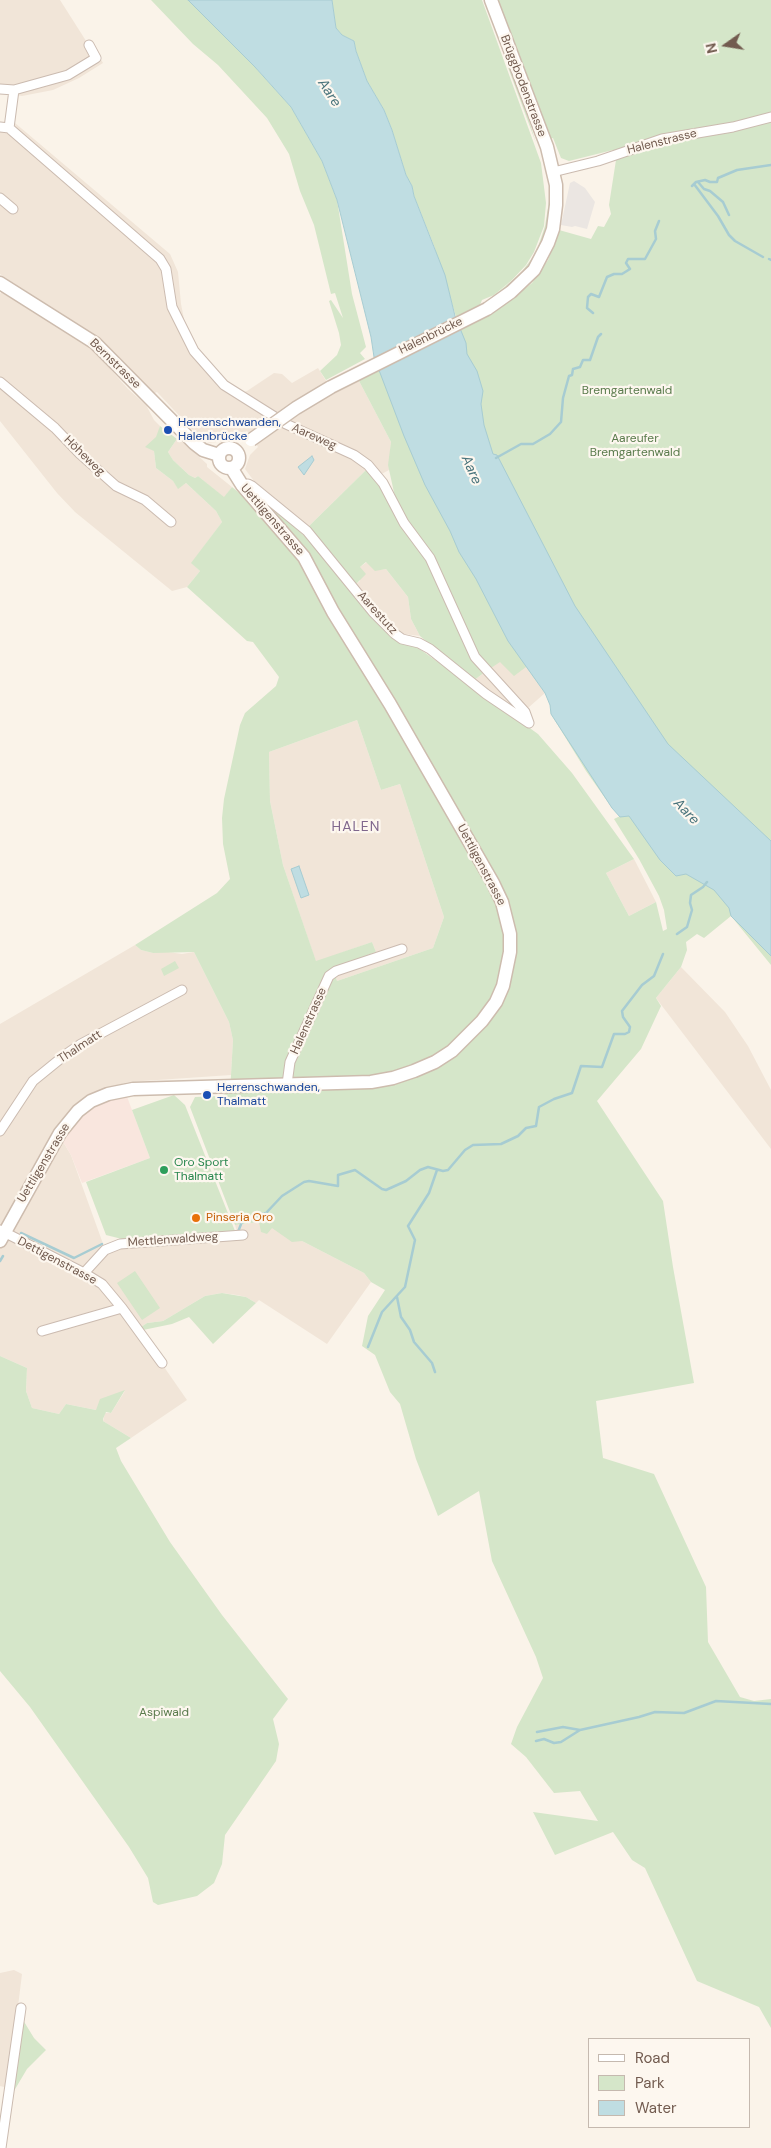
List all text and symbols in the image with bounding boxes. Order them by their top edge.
north arrow [701,20,751,70]
street label: Brüggbodenstrasse [497,33,549,139]
text: N [701,41,721,55]
water label: Aare [314,76,344,110]
street label: Halenstrasse [626,126,698,158]
street label: Halenbrücke [397,314,465,358]
street label: Bernstrasse [86,336,144,392]
park label: Bremgartenwald [582,384,672,398]
place label: Herrenschwanden, Halenbrücke [178,416,281,444]
street label: Aareweg [289,421,339,453]
marker: Herrenschwanden, Halenbrücke [162,424,174,436]
park label: Aareufer Bremgartenwald [590,432,680,460]
street label: Höheweg [61,433,107,479]
water label: Aare [457,453,485,487]
street label: Uettligenstrasse [237,481,307,559]
street label: Aarestutz [354,589,400,637]
water label: Aare [670,795,702,829]
district label: HALEN [331,819,381,835]
street label: Uettligenstrasse [454,822,508,908]
street label: Halenstrasse [288,985,330,1057]
street label: Thalmatt [55,1028,105,1066]
place label: Herrenschwanden, Thalmatt [217,1081,320,1109]
marker: Herrenschwanden, Thalmatt [201,1089,213,1101]
street label: Uettligenstrasse [15,1121,73,1205]
place label: Oro Sport Thalmatt [174,1156,229,1184]
marker: Oro Sport Thalmatt [158,1164,170,1176]
place label: Pinseria Oro [206,1211,273,1225]
marker: Pinseria Oro [190,1212,202,1224]
street label: Mettlenwaldweg [127,1230,219,1250]
street label: Dettigenstrasse [15,1234,99,1288]
park label: Aspiwald [139,1706,189,1720]
legend [588,2038,751,2128]
text: Road [635,2048,670,2068]
text: Park [635,2073,665,2093]
text: Water [635,2098,676,2118]

